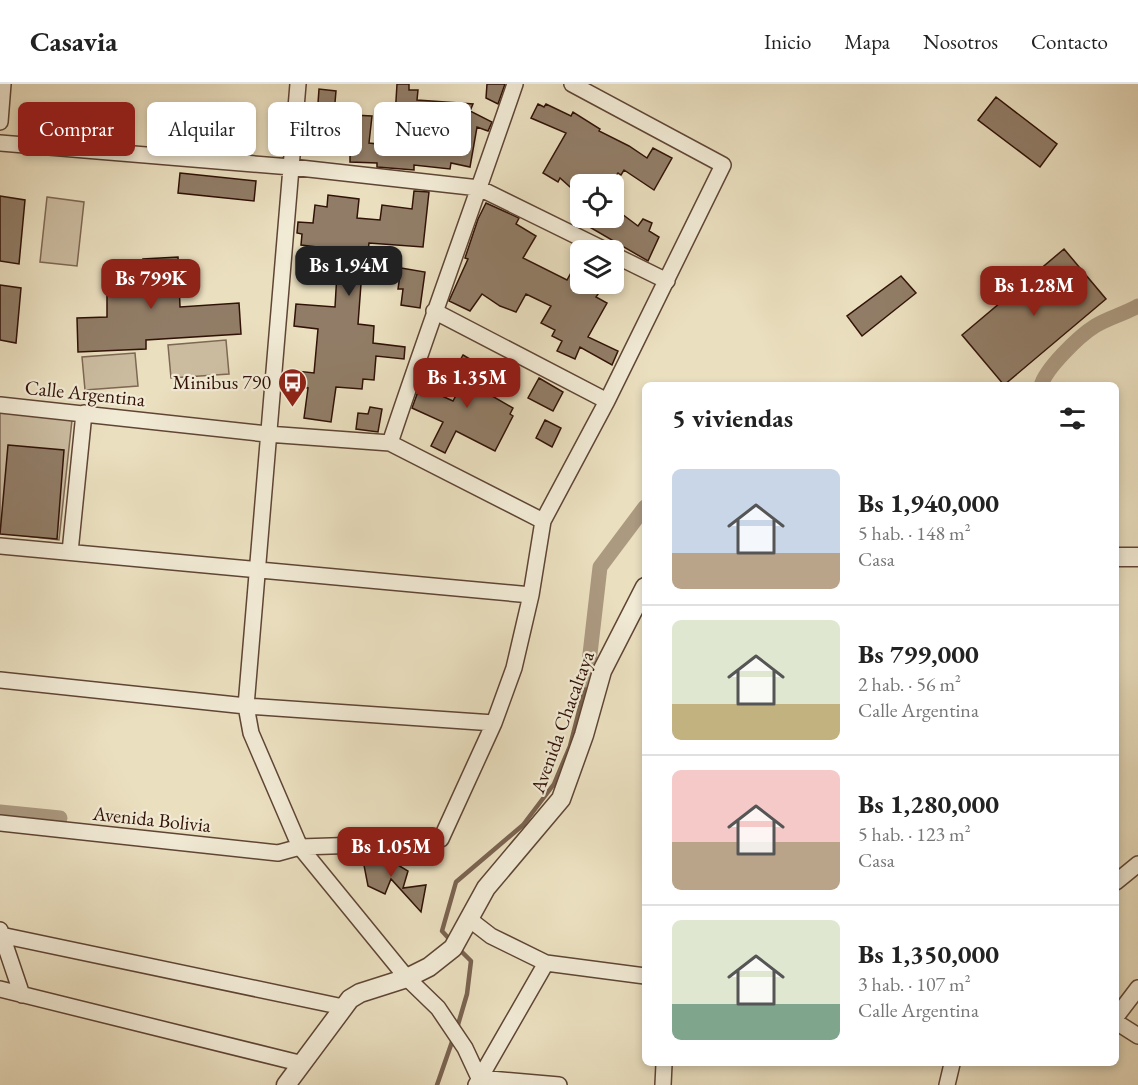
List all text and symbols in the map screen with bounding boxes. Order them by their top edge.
text: Casavia [30,23,118,59]
text: Inicio [764,28,811,55]
text: Mapa [844,28,890,55]
text: Nosotros [923,28,998,55]
text: Contacto [1031,28,1108,55]
chip: Comprar [18,102,135,156]
chip: Alquilar [147,102,256,156]
chip: Filtros [268,102,362,156]
chip: Nuevo [374,102,471,156]
map controls [570,174,624,294]
button: locate [570,174,624,228]
button: layers [570,240,624,294]
pin: Bs 1.94M [287,246,411,297]
text: Bs 1.94M [309,252,389,278]
pin: Bs 799K [96,259,206,310]
text: Bs 799K [115,265,187,291]
pin: Bs 1.28M [972,266,1096,317]
text: Bs 1.28M [994,272,1074,298]
pin: Bs 1.35M [405,358,529,409]
text: Bs 1.35M [427,364,507,390]
bus stop icon: Minibus 790 [276,366,308,408]
place label: Minibus 790 [173,369,271,395]
street label: Calle Argentina [24,374,146,412]
text: 5 viviendas [672,401,793,435]
icon: filters [1056,402,1089,435]
text: Bs 1,940,000 [858,486,999,520]
icon: home [720,493,792,565]
text: 5 hab. · 148 m² [858,520,971,546]
text: Casa [858,546,895,572]
text: Bs 799,000 [858,637,979,671]
icon: home [720,644,792,716]
street label: Avenida Chacaltaya [524,647,600,798]
text: 2 hab. · 56 m² [858,671,961,697]
text: Calle Argentina [858,697,979,723]
text: Bs 1,280,000 [858,787,999,821]
icon: home [720,794,792,866]
street label: Avenida Bolivia [91,800,212,838]
text: 5 hab. · 123 m² [858,821,971,847]
pin: Bs 1.05M [329,827,453,878]
text: Bs 1.05M [351,833,431,859]
text: Casa [858,847,895,873]
text: Bs 1,350,000 [858,937,999,971]
icon: home [720,944,792,1016]
text: 3 hab. · 107 m² [858,971,971,997]
text: Calle Argentina [858,997,979,1023]

